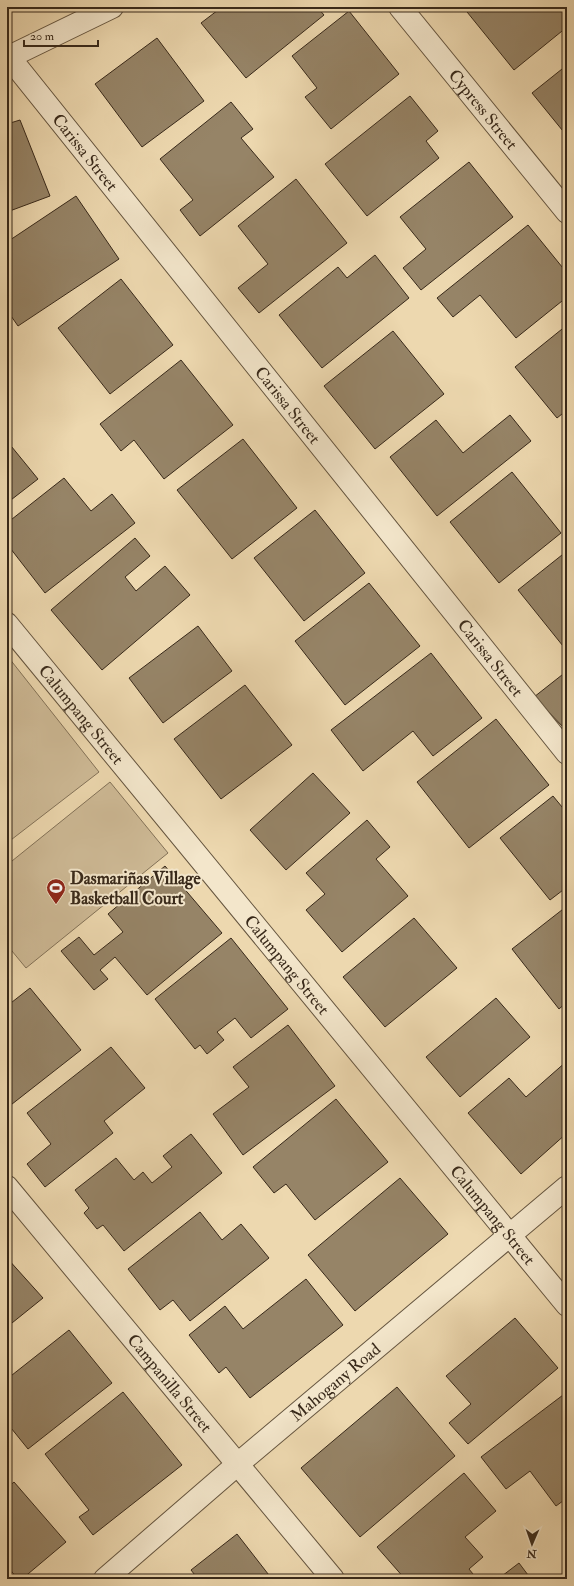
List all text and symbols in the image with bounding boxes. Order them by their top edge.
scale bar [24,22,98,48]
text: 20 m [30,29,55,44]
street label: Cypress Street [444,65,522,155]
street label: Carissa Street [47,109,123,196]
street label: Carissa Street [250,362,325,449]
street label: Carissa Street [453,615,528,701]
street label: Calumpang Street [34,661,128,769]
place label: Dasmariñas Village Basketball Court [70,868,201,909]
sports icon: Dasmariñas Village Basketball Court [45,877,67,905]
street label: Calumpang Street [240,911,334,1019]
street label: Calumpang Street [445,1161,540,1270]
street label: Campanilla Street [123,1330,217,1437]
street label: Mahogany Road [286,1338,385,1426]
north arrow [512,1524,552,1564]
text: N [525,1547,538,1560]

